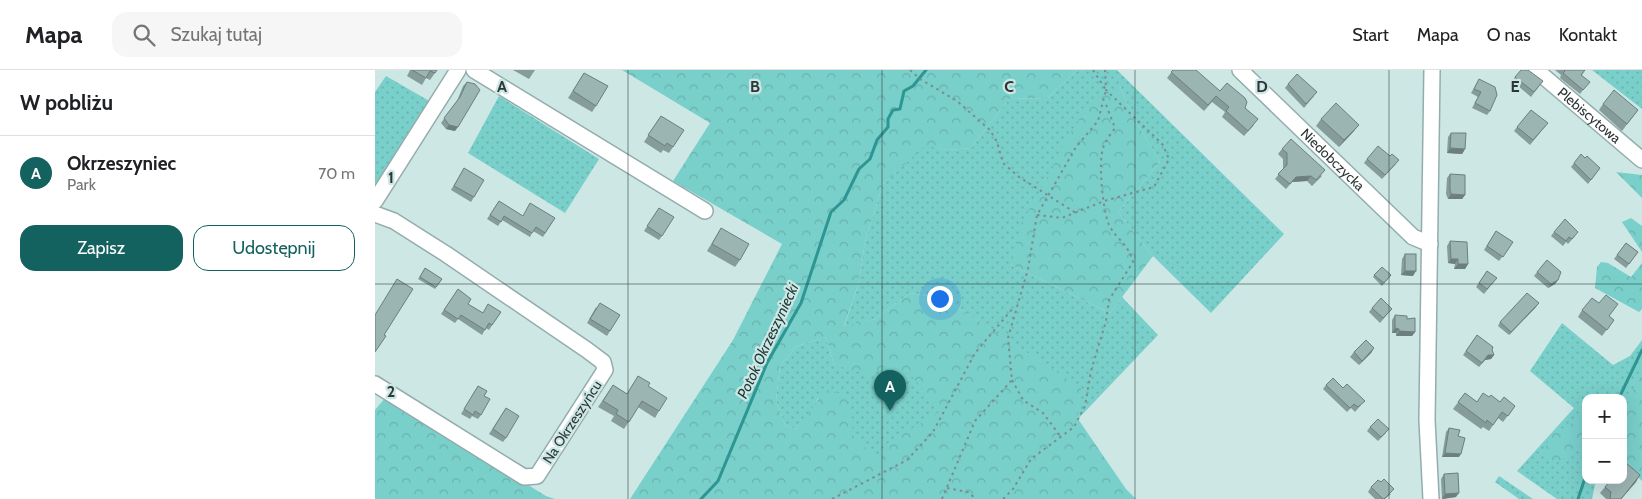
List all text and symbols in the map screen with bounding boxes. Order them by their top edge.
search box [112,12,462,57]
text: Mapa [25,20,82,49]
icon: search [130,21,158,49]
text: Szukaj tutaj [170,23,262,46]
text: Start [1352,24,1389,46]
text: Mapa [1417,24,1459,46]
text: O nas [1487,24,1531,46]
text: Kontakt [1559,24,1617,46]
text: A [497,77,507,96]
text: B [750,77,760,96]
text: C [1004,77,1014,96]
text: D [1256,77,1268,96]
text: E [1510,77,1520,96]
street label: Plebiscytowa [1554,83,1625,147]
text: W pobliżu [20,90,113,115]
street label: Niedobczycka [1297,125,1369,195]
text: Okrzeszyniec [67,152,176,175]
text: A [31,164,41,183]
text: 70 m [318,164,355,183]
text: 1 [388,168,394,187]
text: Park [67,175,96,194]
button: Zapisz [20,225,183,271]
button: Udostępnij [193,225,355,271]
water label: Potok Okrzeszyniecki [733,280,803,401]
your location [927,286,953,312]
pin: A [874,370,906,411]
street label: Na Okrzeszyńcu [538,377,606,467]
text: 2 [387,382,395,401]
map controls [1582,394,1627,484]
button: + [1582,394,1627,439]
button: − [1582,439,1627,484]

